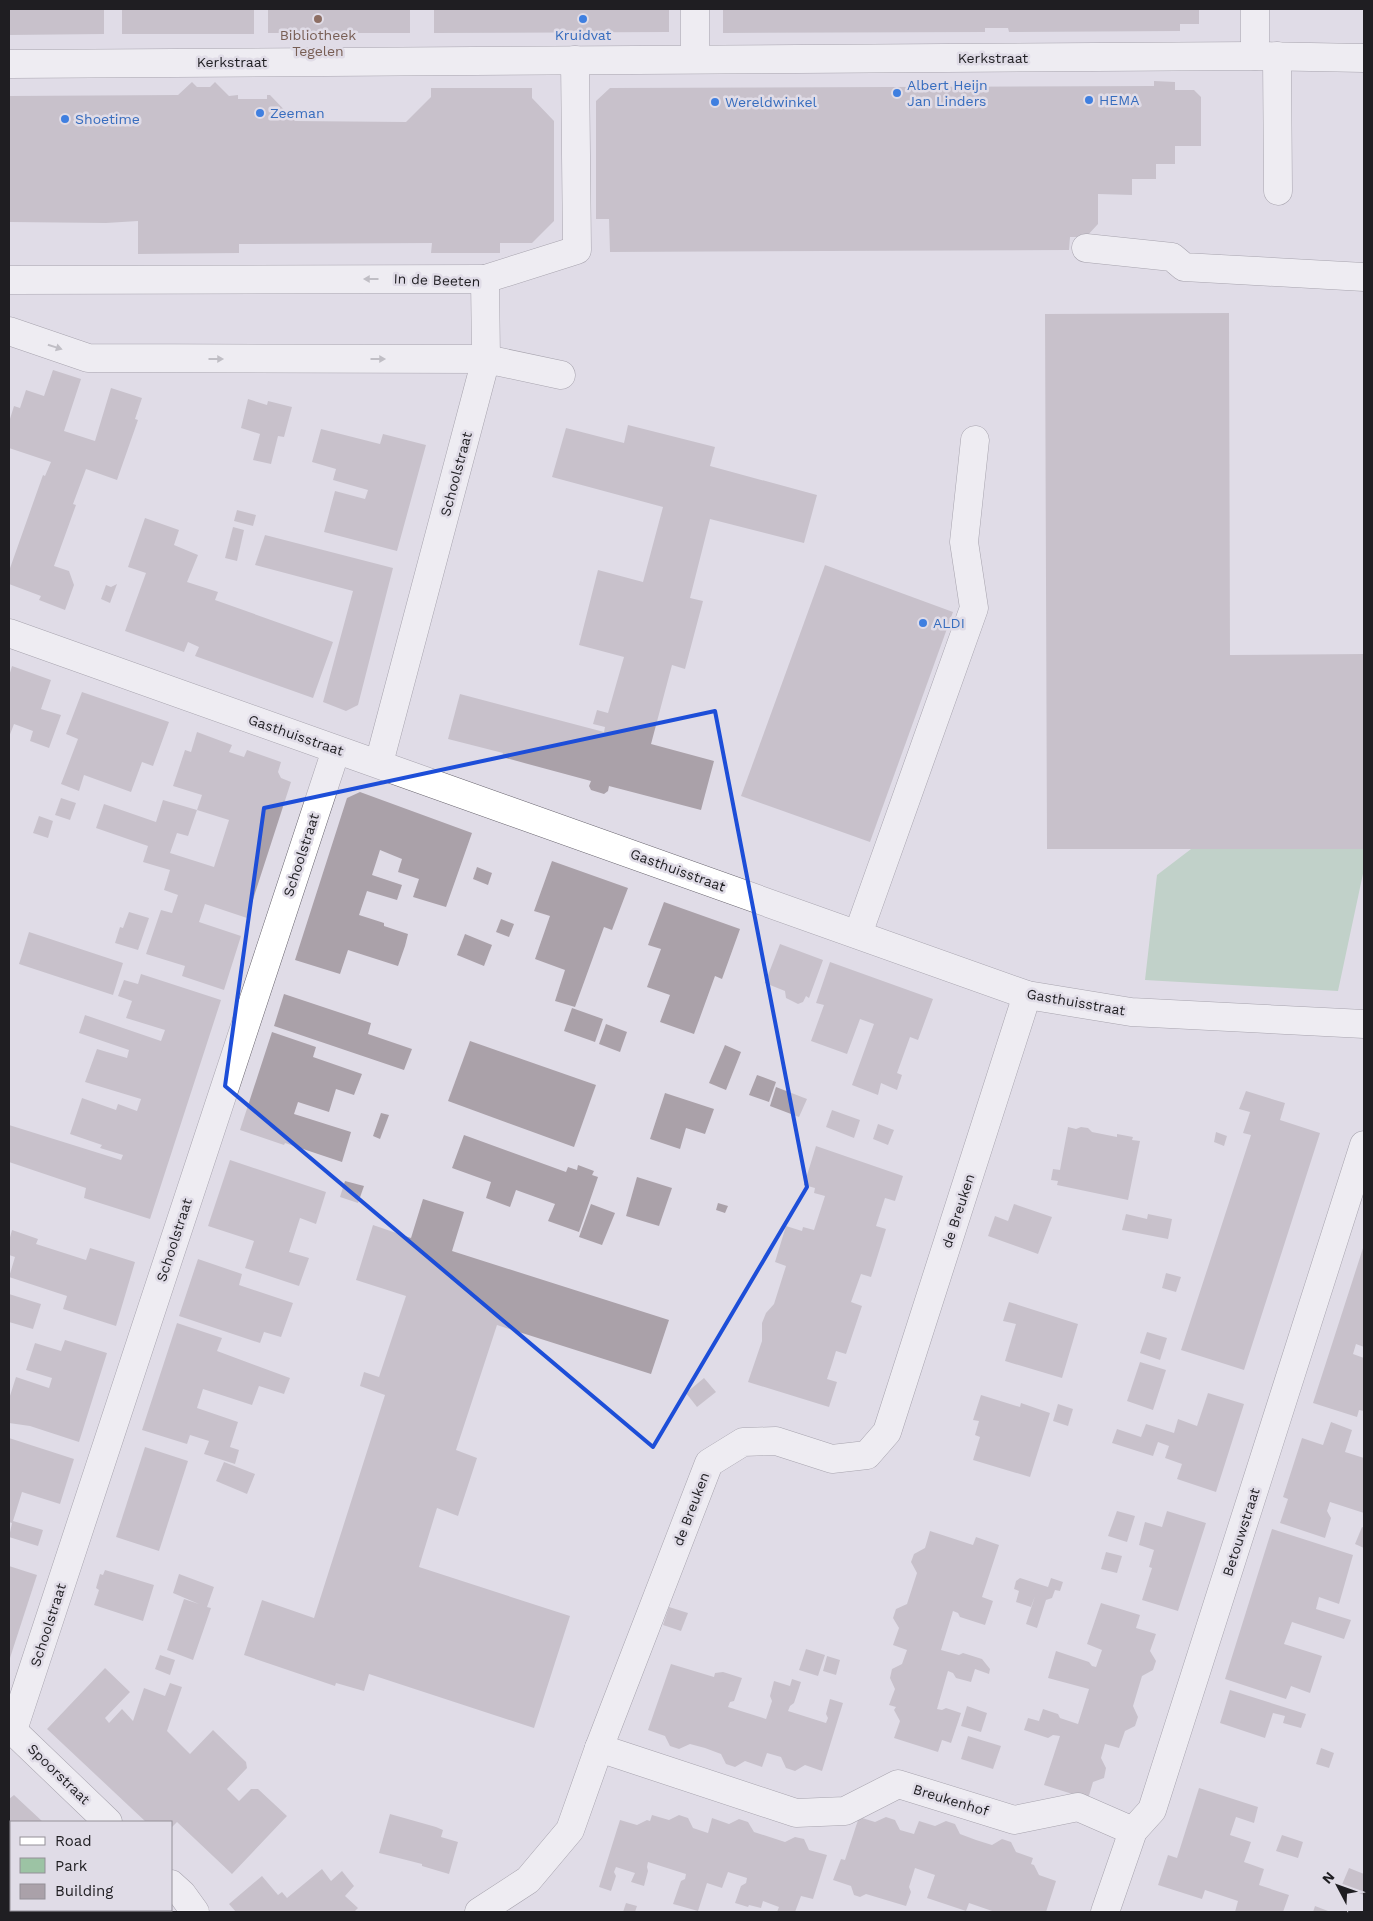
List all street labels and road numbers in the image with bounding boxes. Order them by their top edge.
street label: Kerkstraat [958,50,1028,66]
street label: Kerkstraat [197,54,267,70]
street label: In de Beeten [393,270,481,290]
street label: Schoolstraat [437,430,475,518]
street label: Gasthuisstraat [246,711,346,759]
street label: Schoolstraat [280,811,322,899]
street label: Gasthuisstraat [628,845,728,895]
street label: Gasthuisstraat [1025,985,1127,1019]
street label: de Breuken [938,1172,978,1250]
street label: Schoolstraat [153,1196,195,1284]
street label: de Breuken [670,1470,712,1548]
street label: Betouwstraat [1219,1486,1263,1578]
street label: Schoolstraat [27,1581,69,1669]
street label: Spoorstraat [25,1740,93,1808]
street label: Breukenhof [911,1781,991,1819]

